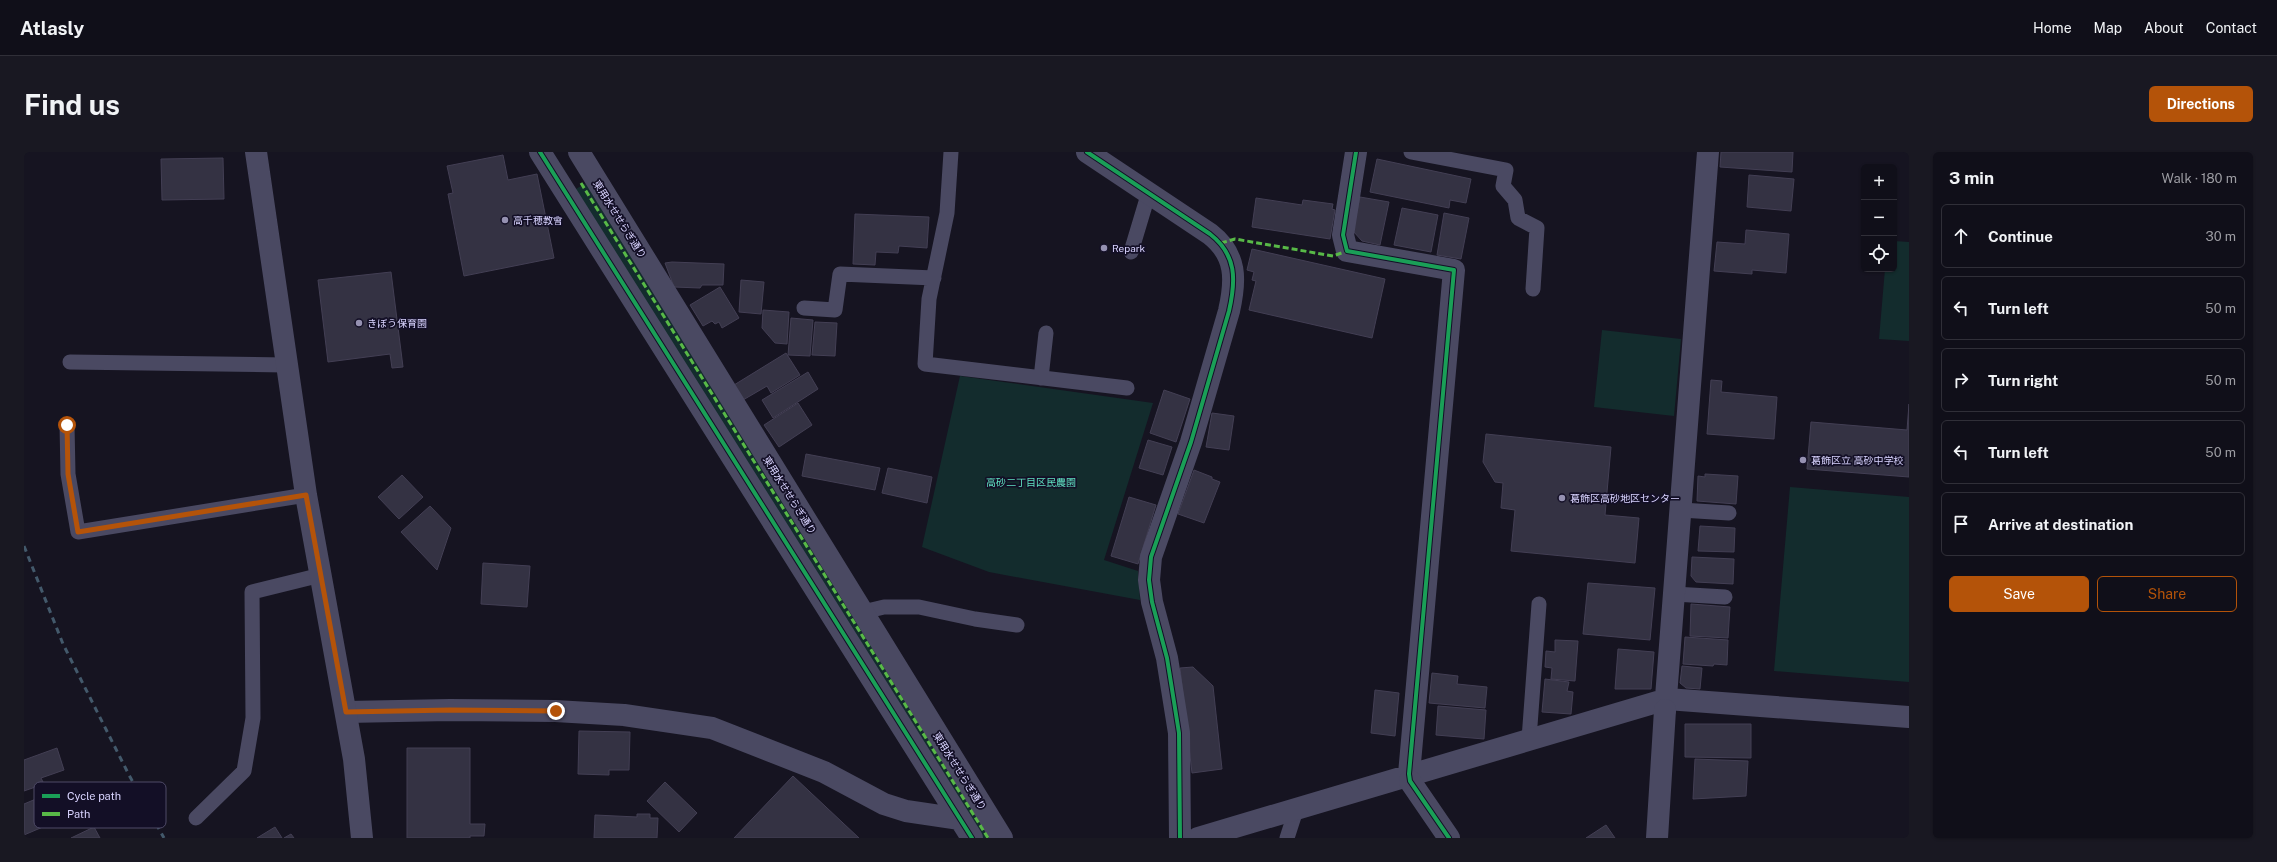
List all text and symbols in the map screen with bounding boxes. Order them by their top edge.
text: Atlasly [20,17,84,39]
text: Home [2033,20,2072,36]
text: Map [2094,20,2122,36]
text: About [2144,20,2184,36]
text: Contact [2206,20,2257,36]
button: Directions [2149,86,2253,122]
text: Find us [24,88,120,121]
map controls [1861,164,1897,272]
button: + [1861,164,1897,200]
text: 3 min [1949,168,1994,188]
text: Walk · 180 m [2162,171,2237,186]
street label: 東用水せせらぎ通り [591,178,649,260]
button: − [1861,200,1897,236]
place label: 高千穂教會 [513,214,563,226]
marker: 高千穂教會 [500,215,510,225]
icon: ahead [1950,225,1972,247]
text: Continue [1988,228,2053,245]
text: 30 m [2206,229,2236,244]
button: locate [1861,236,1897,272]
place label: Repark [1112,242,1146,254]
marker: Repark [1099,243,1109,253]
icon: left [1950,297,1972,319]
text: Turn left [1988,300,2049,317]
text: 50 m [2205,301,2236,316]
place label: きぼう保育園 [367,317,427,329]
marker: きぼう保育園 [354,318,364,328]
icon: right [1950,369,1972,391]
text: Turn right [1988,372,2058,389]
text: 50 m [2205,373,2236,388]
route start [58,416,76,434]
icon: left [1950,441,1972,463]
text: Turn left [1988,444,2049,461]
text: 50 m [2205,445,2236,460]
street label: 東用水せせらぎ通り [761,454,819,536]
place label: 葛飾区立 高砂中学校 [1811,454,1903,466]
marker: 葛飾区立 高砂中学校 [1798,455,1808,465]
park label: 高砂二丁目区民農園 [986,476,1076,488]
place label: 葛飾区高砂地区センター [1570,492,1680,504]
marker: 葛飾区高砂地区センター [1557,493,1567,503]
icon: arrive [1950,513,1972,535]
text: Arrive at destination [1988,516,2133,533]
button: Save [1949,576,2089,612]
button: Share [2097,576,2237,612]
route end [547,702,565,720]
street label: 東用水せせらぎ通り [931,730,989,812]
legend [34,782,166,828]
text: Cycle path [67,790,121,802]
text: Path [67,808,90,820]

